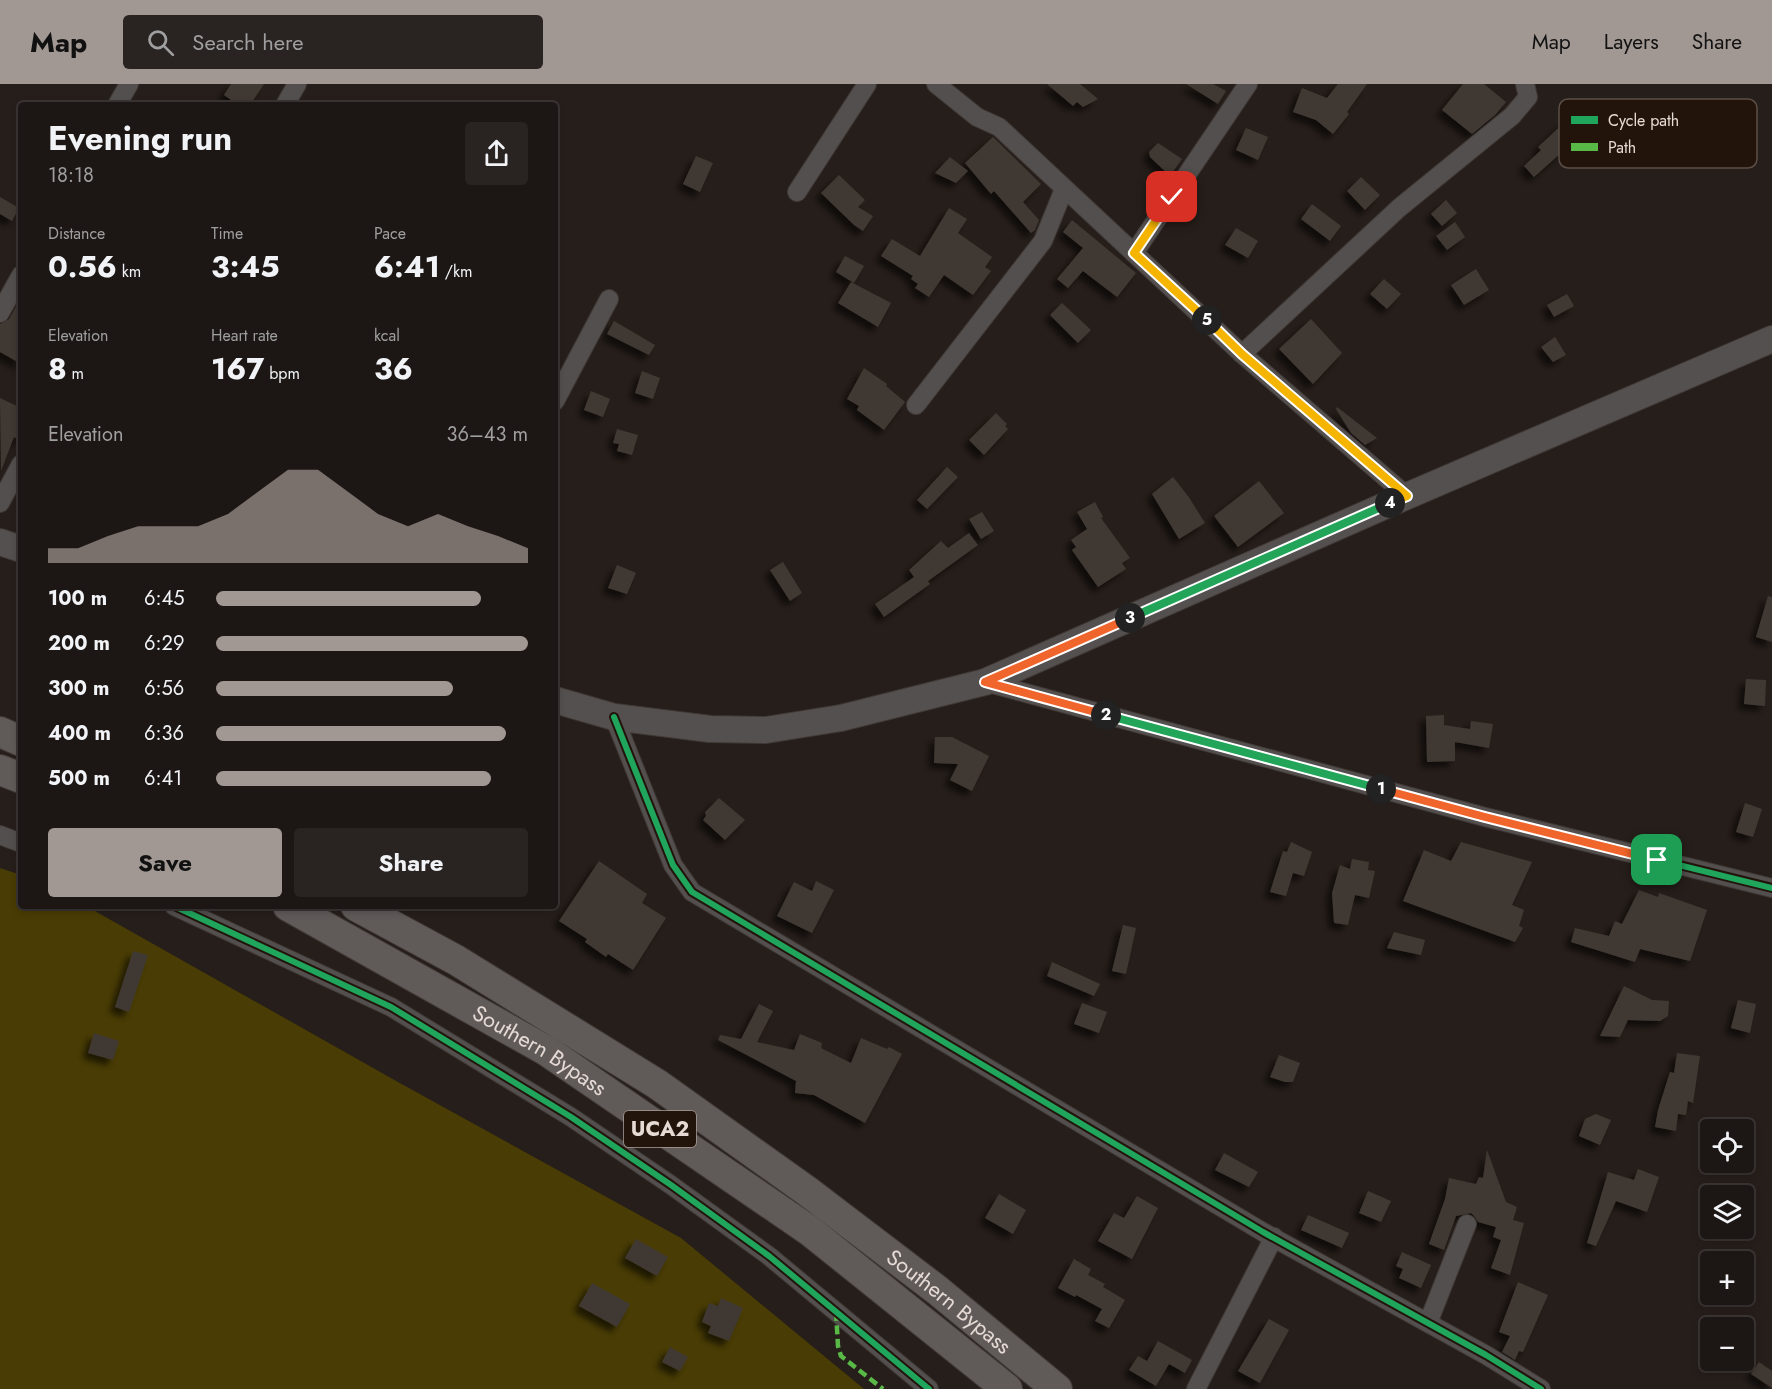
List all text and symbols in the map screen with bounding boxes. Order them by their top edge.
search box [123,15,543,69]
text: Map [30,22,87,63]
icon: search [144,26,177,59]
text: Search here [192,26,304,58]
text: Map [1532,27,1571,57]
text: Layers [1604,27,1659,57]
text: Share [1692,27,1742,57]
legend [1559,99,1757,168]
text: Cycle path [1608,109,1679,132]
text: Evening run [48,115,232,162]
button: share [465,122,528,185]
text: Path [1608,136,1636,159]
text: 18:18 [48,161,94,190]
pin [1146,171,1197,222]
icon: check [1155,180,1188,213]
text: Distance [48,222,105,245]
text: Time [211,222,243,245]
text: Pace [374,222,406,245]
text: 0.56 [48,245,117,288]
text: 3:45 [211,245,280,288]
text: 6:41 [374,245,440,288]
text: km [117,260,141,283]
text: /km [440,260,473,283]
pin: 5 [1192,305,1222,335]
text: 5 [1202,308,1212,331]
text: Elevation [48,324,108,347]
text: Heart rate [211,324,278,347]
text: kcal [374,324,400,347]
text: 8 [48,347,67,390]
text: 167 [211,347,264,390]
text: 36 [374,347,413,390]
text: m [67,362,84,385]
text: bpm [264,362,300,385]
text: Elevation [48,420,123,449]
text: 36–43 m [447,420,528,449]
pin: 4 [1375,488,1405,518]
text: 4 [1384,491,1396,514]
text: 100 m [48,584,107,613]
text: 6:45 [144,584,184,613]
pin: 3 [1115,603,1145,633]
text: 3 [1125,606,1135,629]
text: 200 m [48,629,110,658]
text: 6:29 [144,629,184,658]
text: 300 m [48,674,109,703]
text: 6:56 [144,674,184,703]
pin: 2 [1091,700,1121,730]
text: 2 [1101,703,1111,726]
text: 400 m [48,719,111,748]
text: 6:36 [144,719,184,748]
text: 500 m [48,764,110,793]
text: 6:41 [144,764,182,793]
pin: 1 [1366,774,1396,804]
text: 1 [1377,777,1385,800]
button: Save [48,828,282,897]
button: Share [294,828,528,897]
pin [1631,834,1682,885]
icon: arrive [1640,843,1673,876]
street label: Southern Bypass [467,996,613,1103]
road number: UCA2 [624,1111,696,1147]
map controls [1700,1119,1754,1371]
button: locate [1700,1119,1754,1173]
button: layers [1700,1185,1754,1239]
street label: Southern Bypass [880,1241,1019,1361]
button: + [1700,1251,1754,1305]
button: − [1700,1317,1754,1371]

